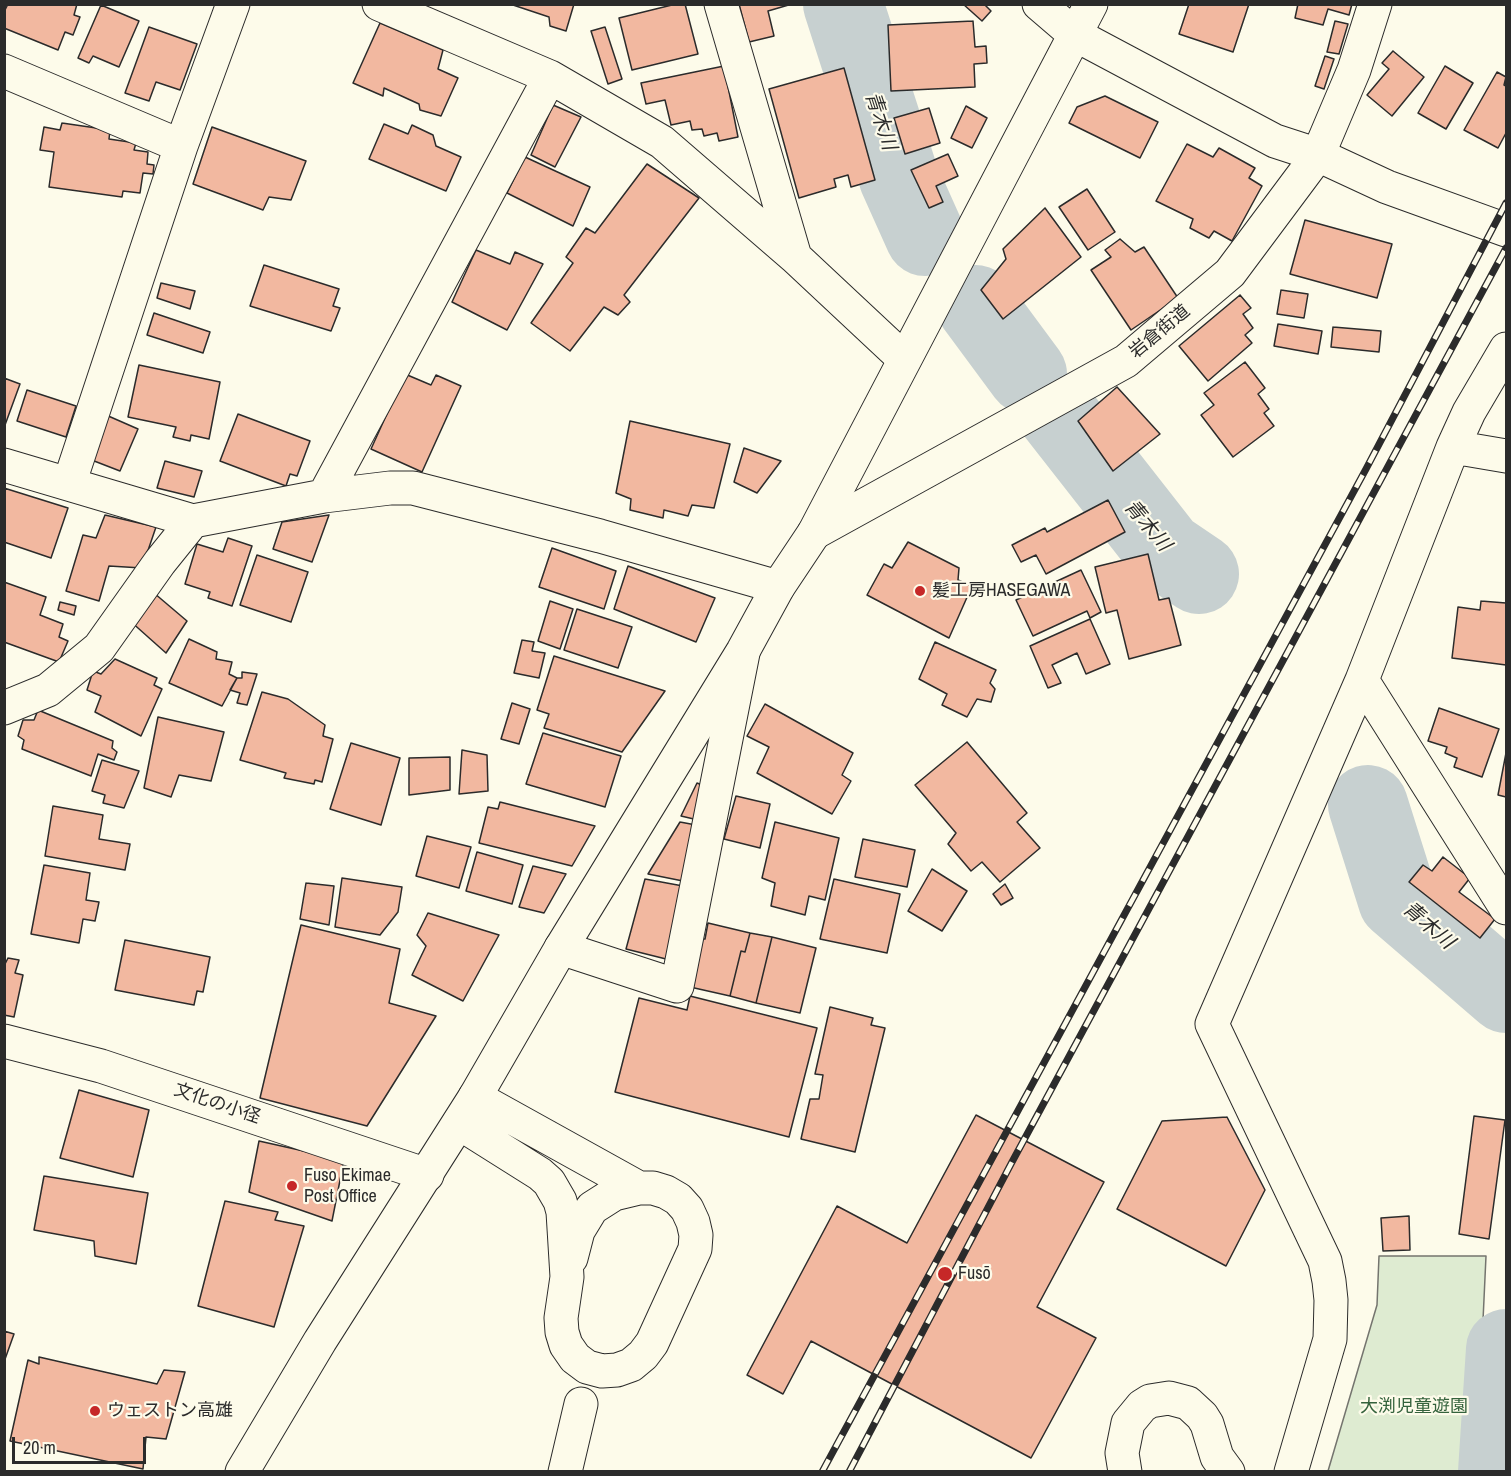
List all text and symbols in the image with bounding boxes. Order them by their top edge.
water label: 青木川 [859,89,901,153]
street label: 岩倉街道 [1125,301,1195,363]
water label: 青木川 [1119,495,1175,557]
place label: 髪工房HASEGAWA [932,580,1070,602]
marker: 髪工房HASEGAWA [913,584,927,598]
water label: 青木川 [1397,897,1459,955]
street label: 文化の小径 [171,1079,263,1129]
place label: Fuso Ekimae Post Office [304,1165,391,1208]
marker: Fuso Ekimae Post Office [285,1179,299,1193]
place label: Fusō [958,1263,991,1285]
marker: Fusō [936,1265,954,1283]
park label: 大渕児童遊園 [1360,1396,1468,1418]
place label: ウェストン高雄 [107,1400,233,1422]
marker: ウェストン高雄 [88,1404,102,1418]
scale bar [15,1425,148,1463]
text: 20 m [23,1435,56,1460]

